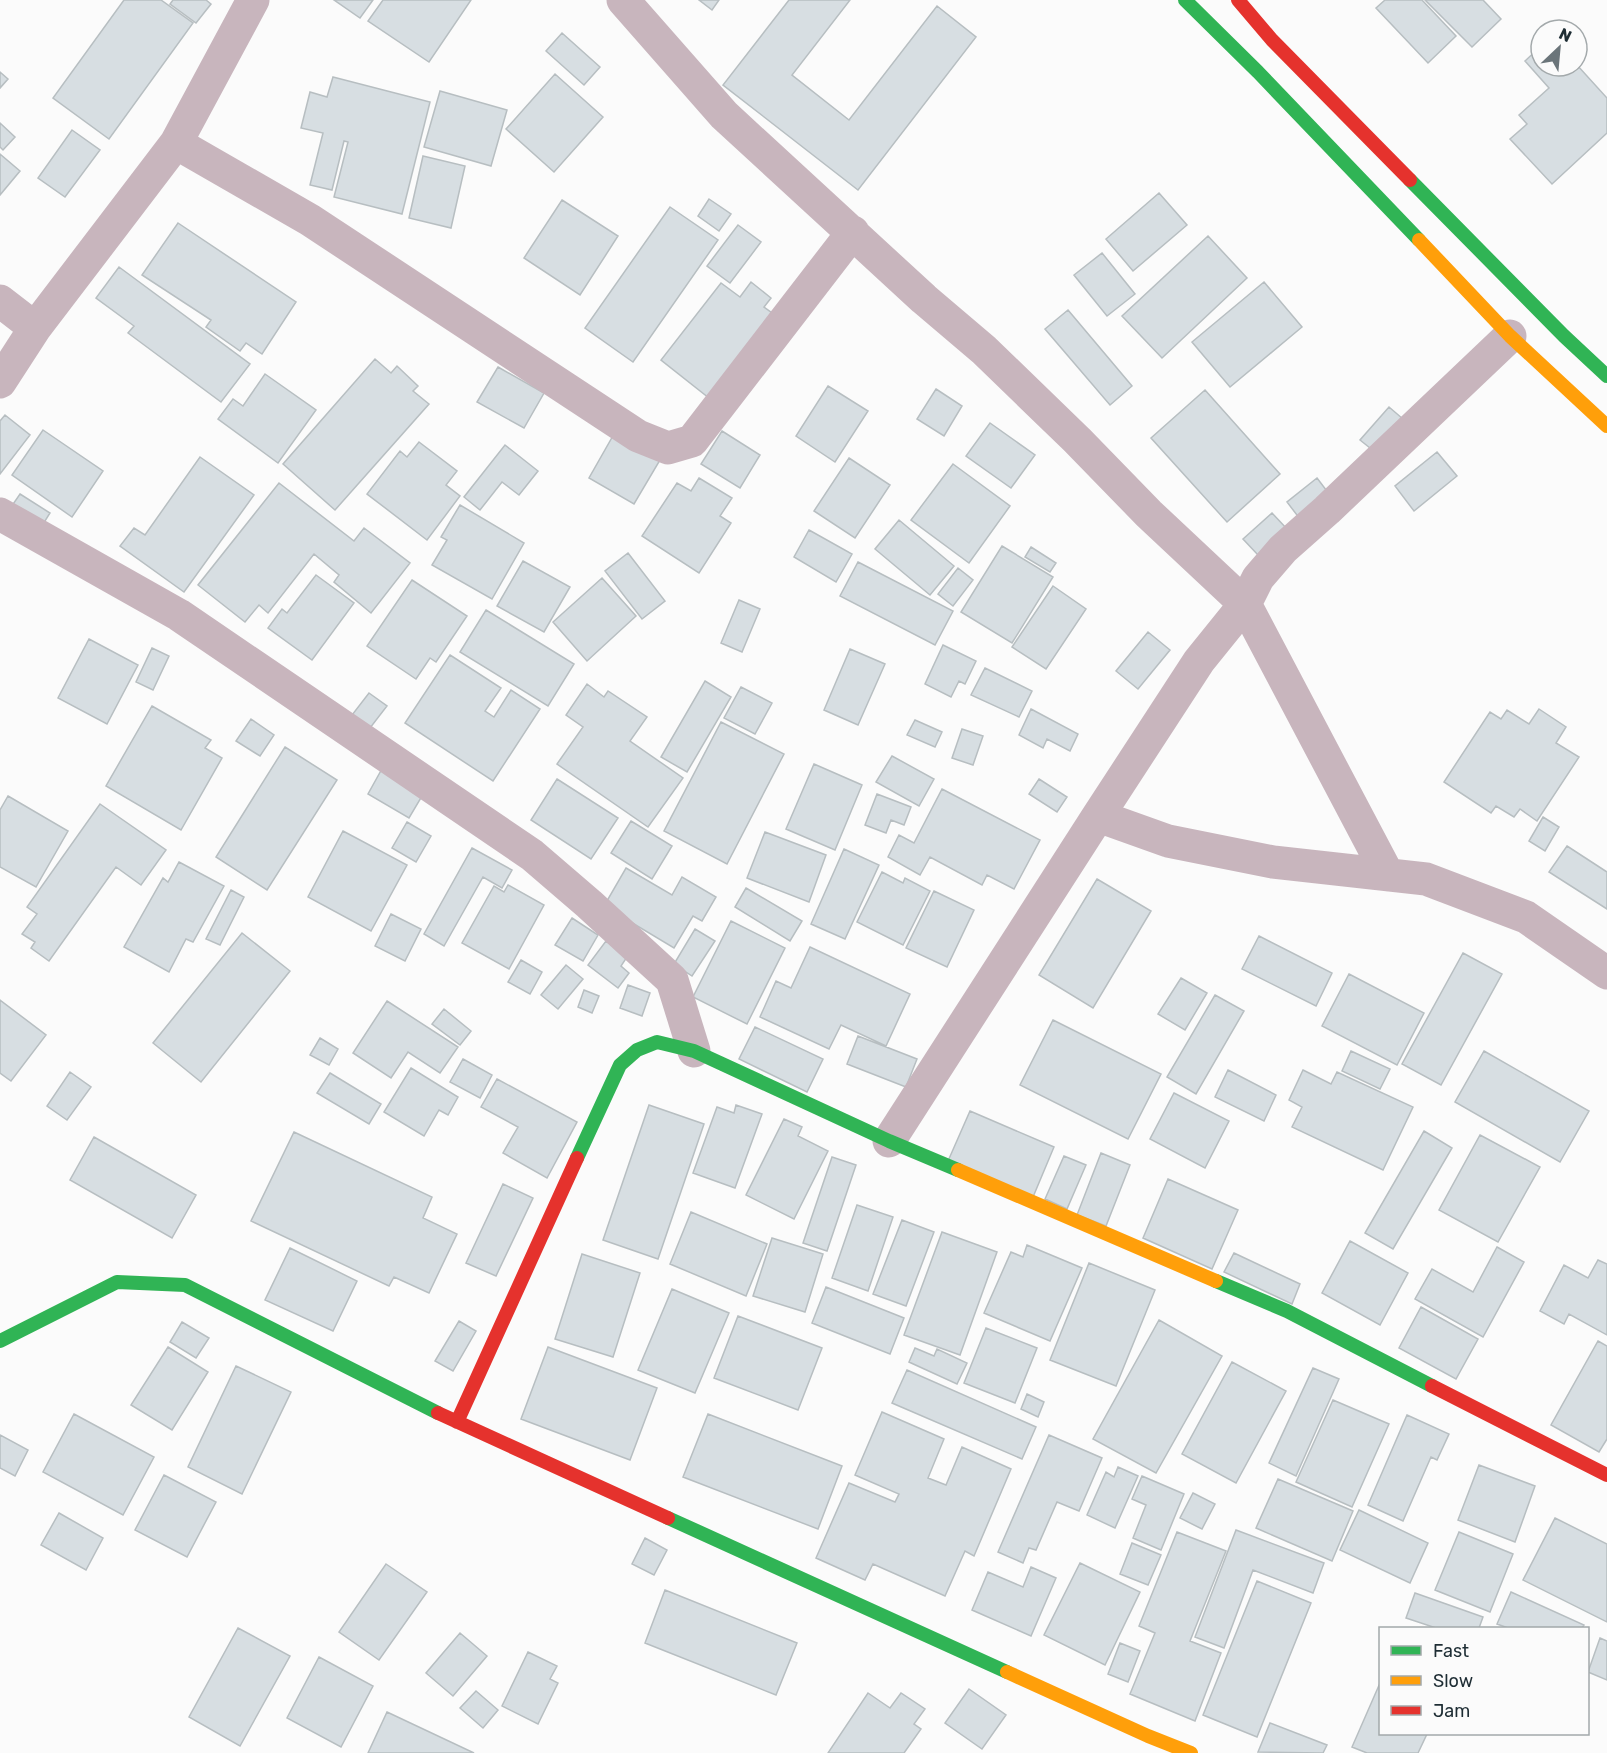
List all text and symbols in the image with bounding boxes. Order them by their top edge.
north arrow [1529,18,1589,78]
text: N [1556,24,1575,46]
legend [1379,1627,1589,1735]
text: Fast [1433,1640,1469,1662]
text: Slow [1433,1670,1473,1692]
text: Jam [1433,1700,1470,1722]

